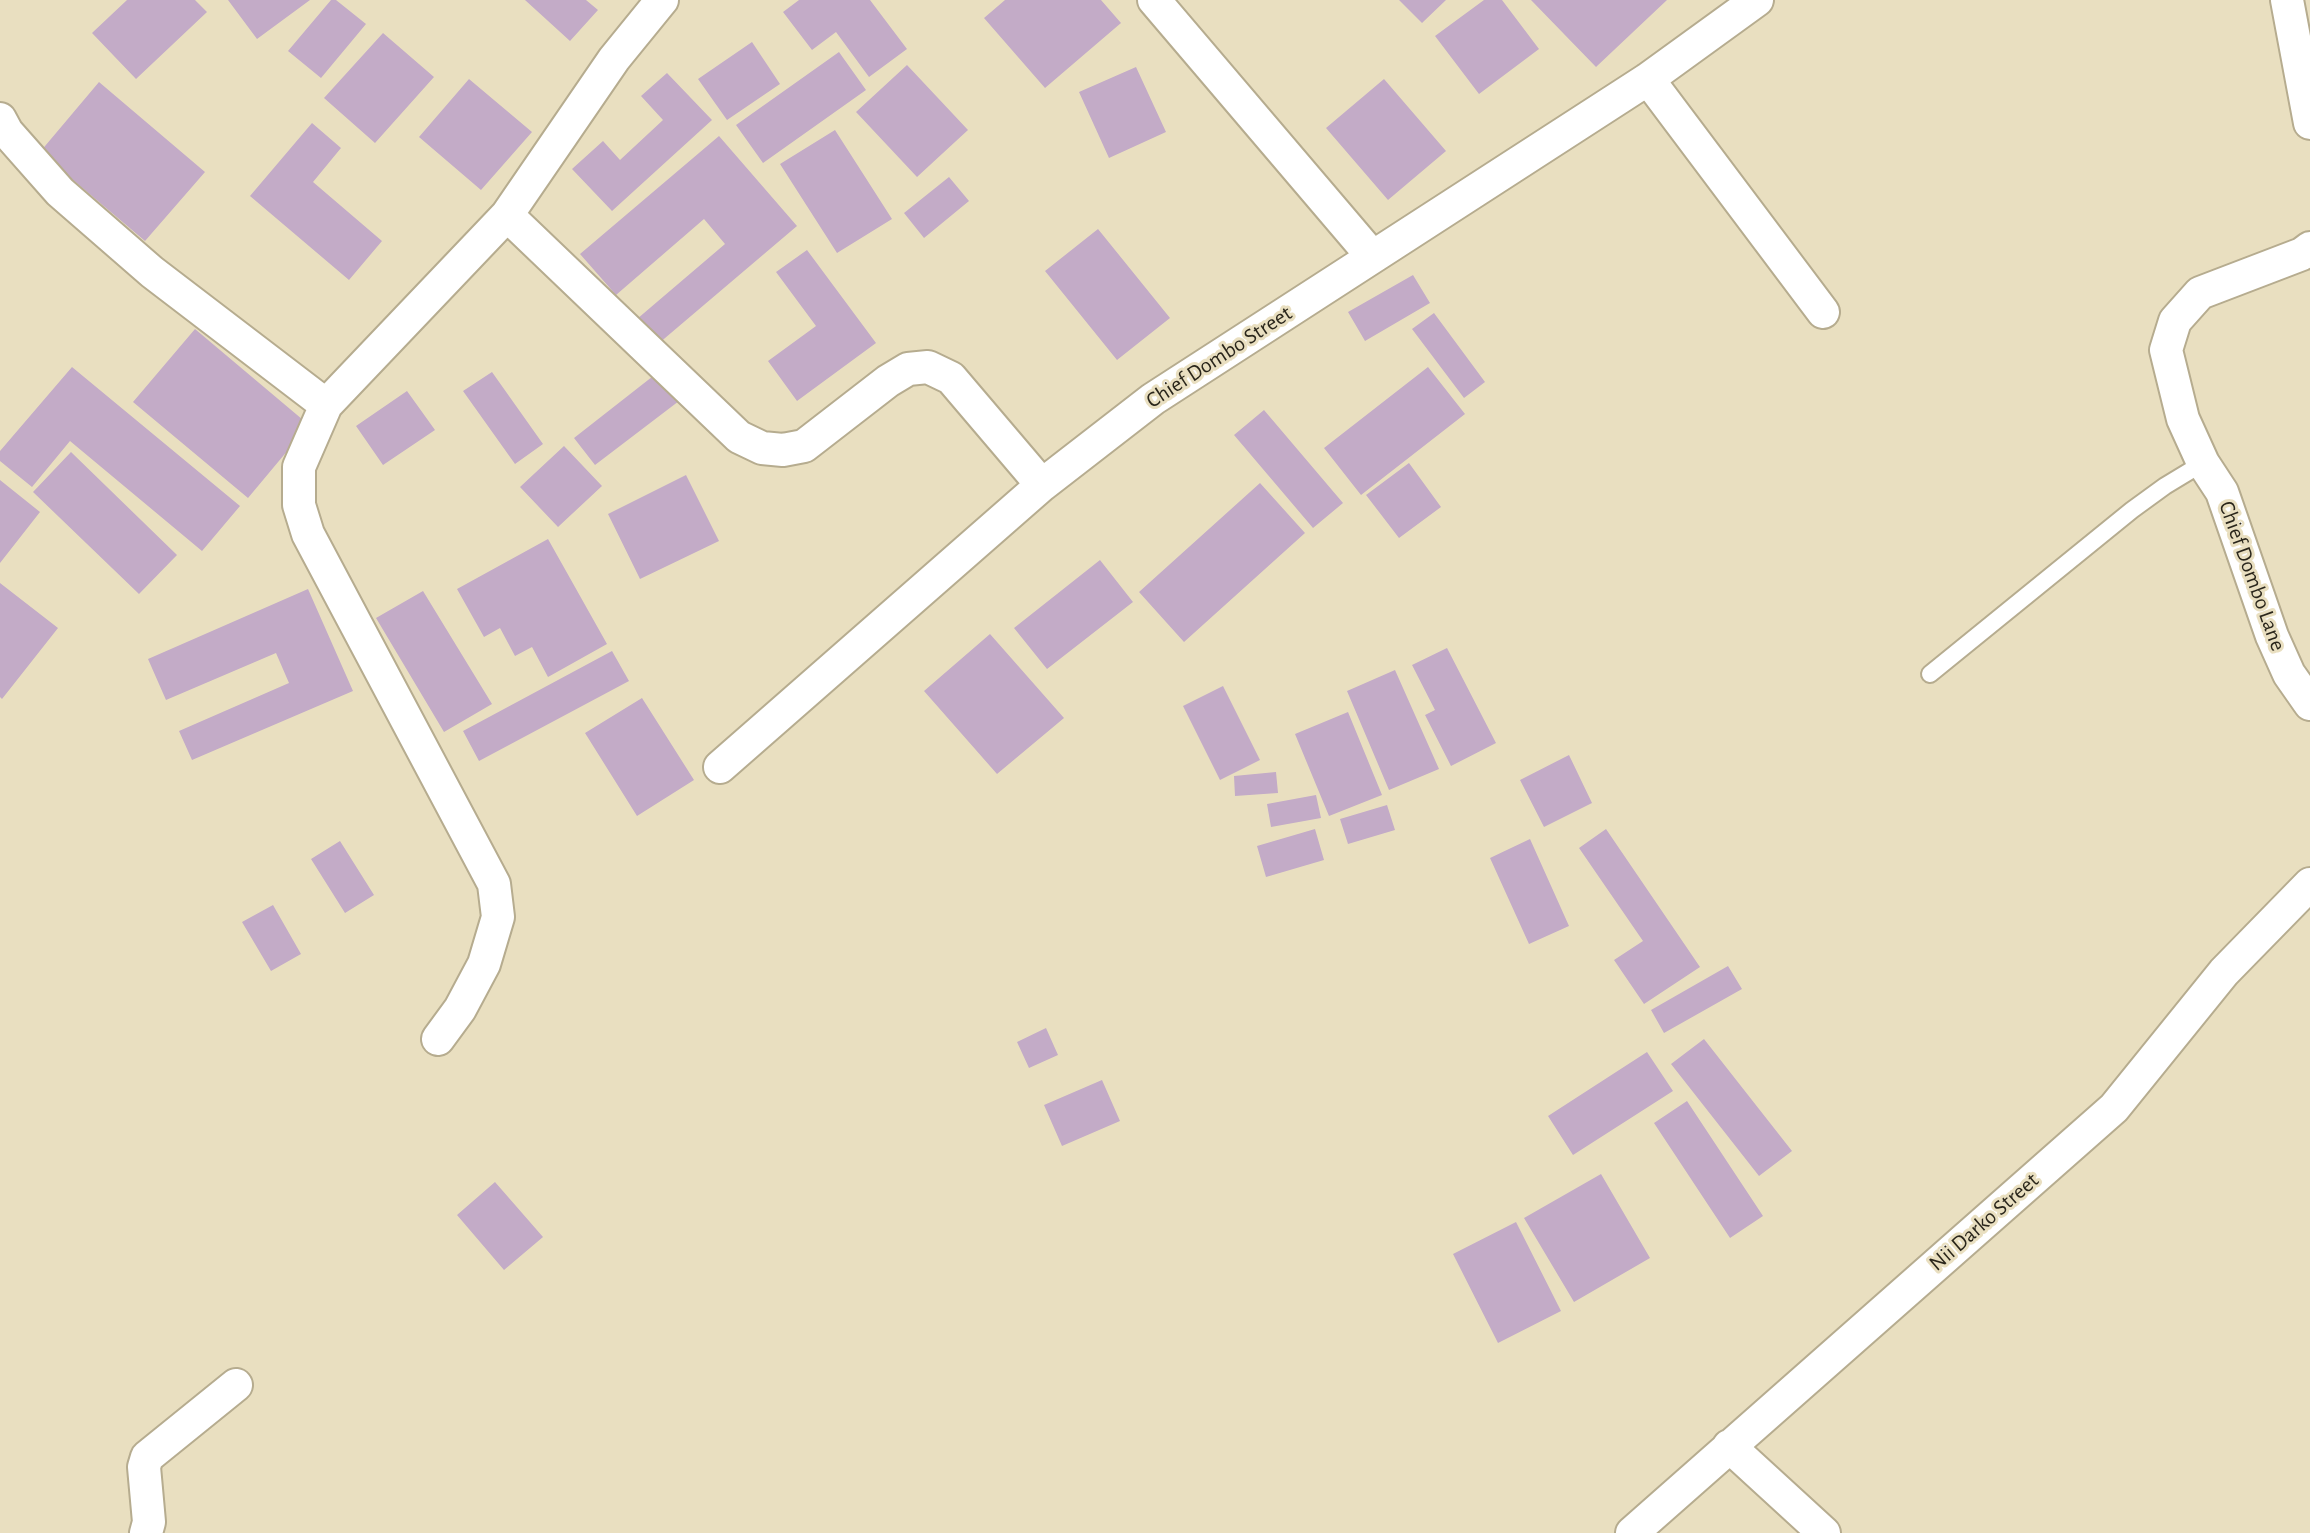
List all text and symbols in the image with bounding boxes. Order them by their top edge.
street label: Chief Dombo Street [1141,300,1297,414]
street label: Chief Dombo Lane [2213,498,2291,654]
street label: Nii Darko Street [1924,1167,2044,1277]

